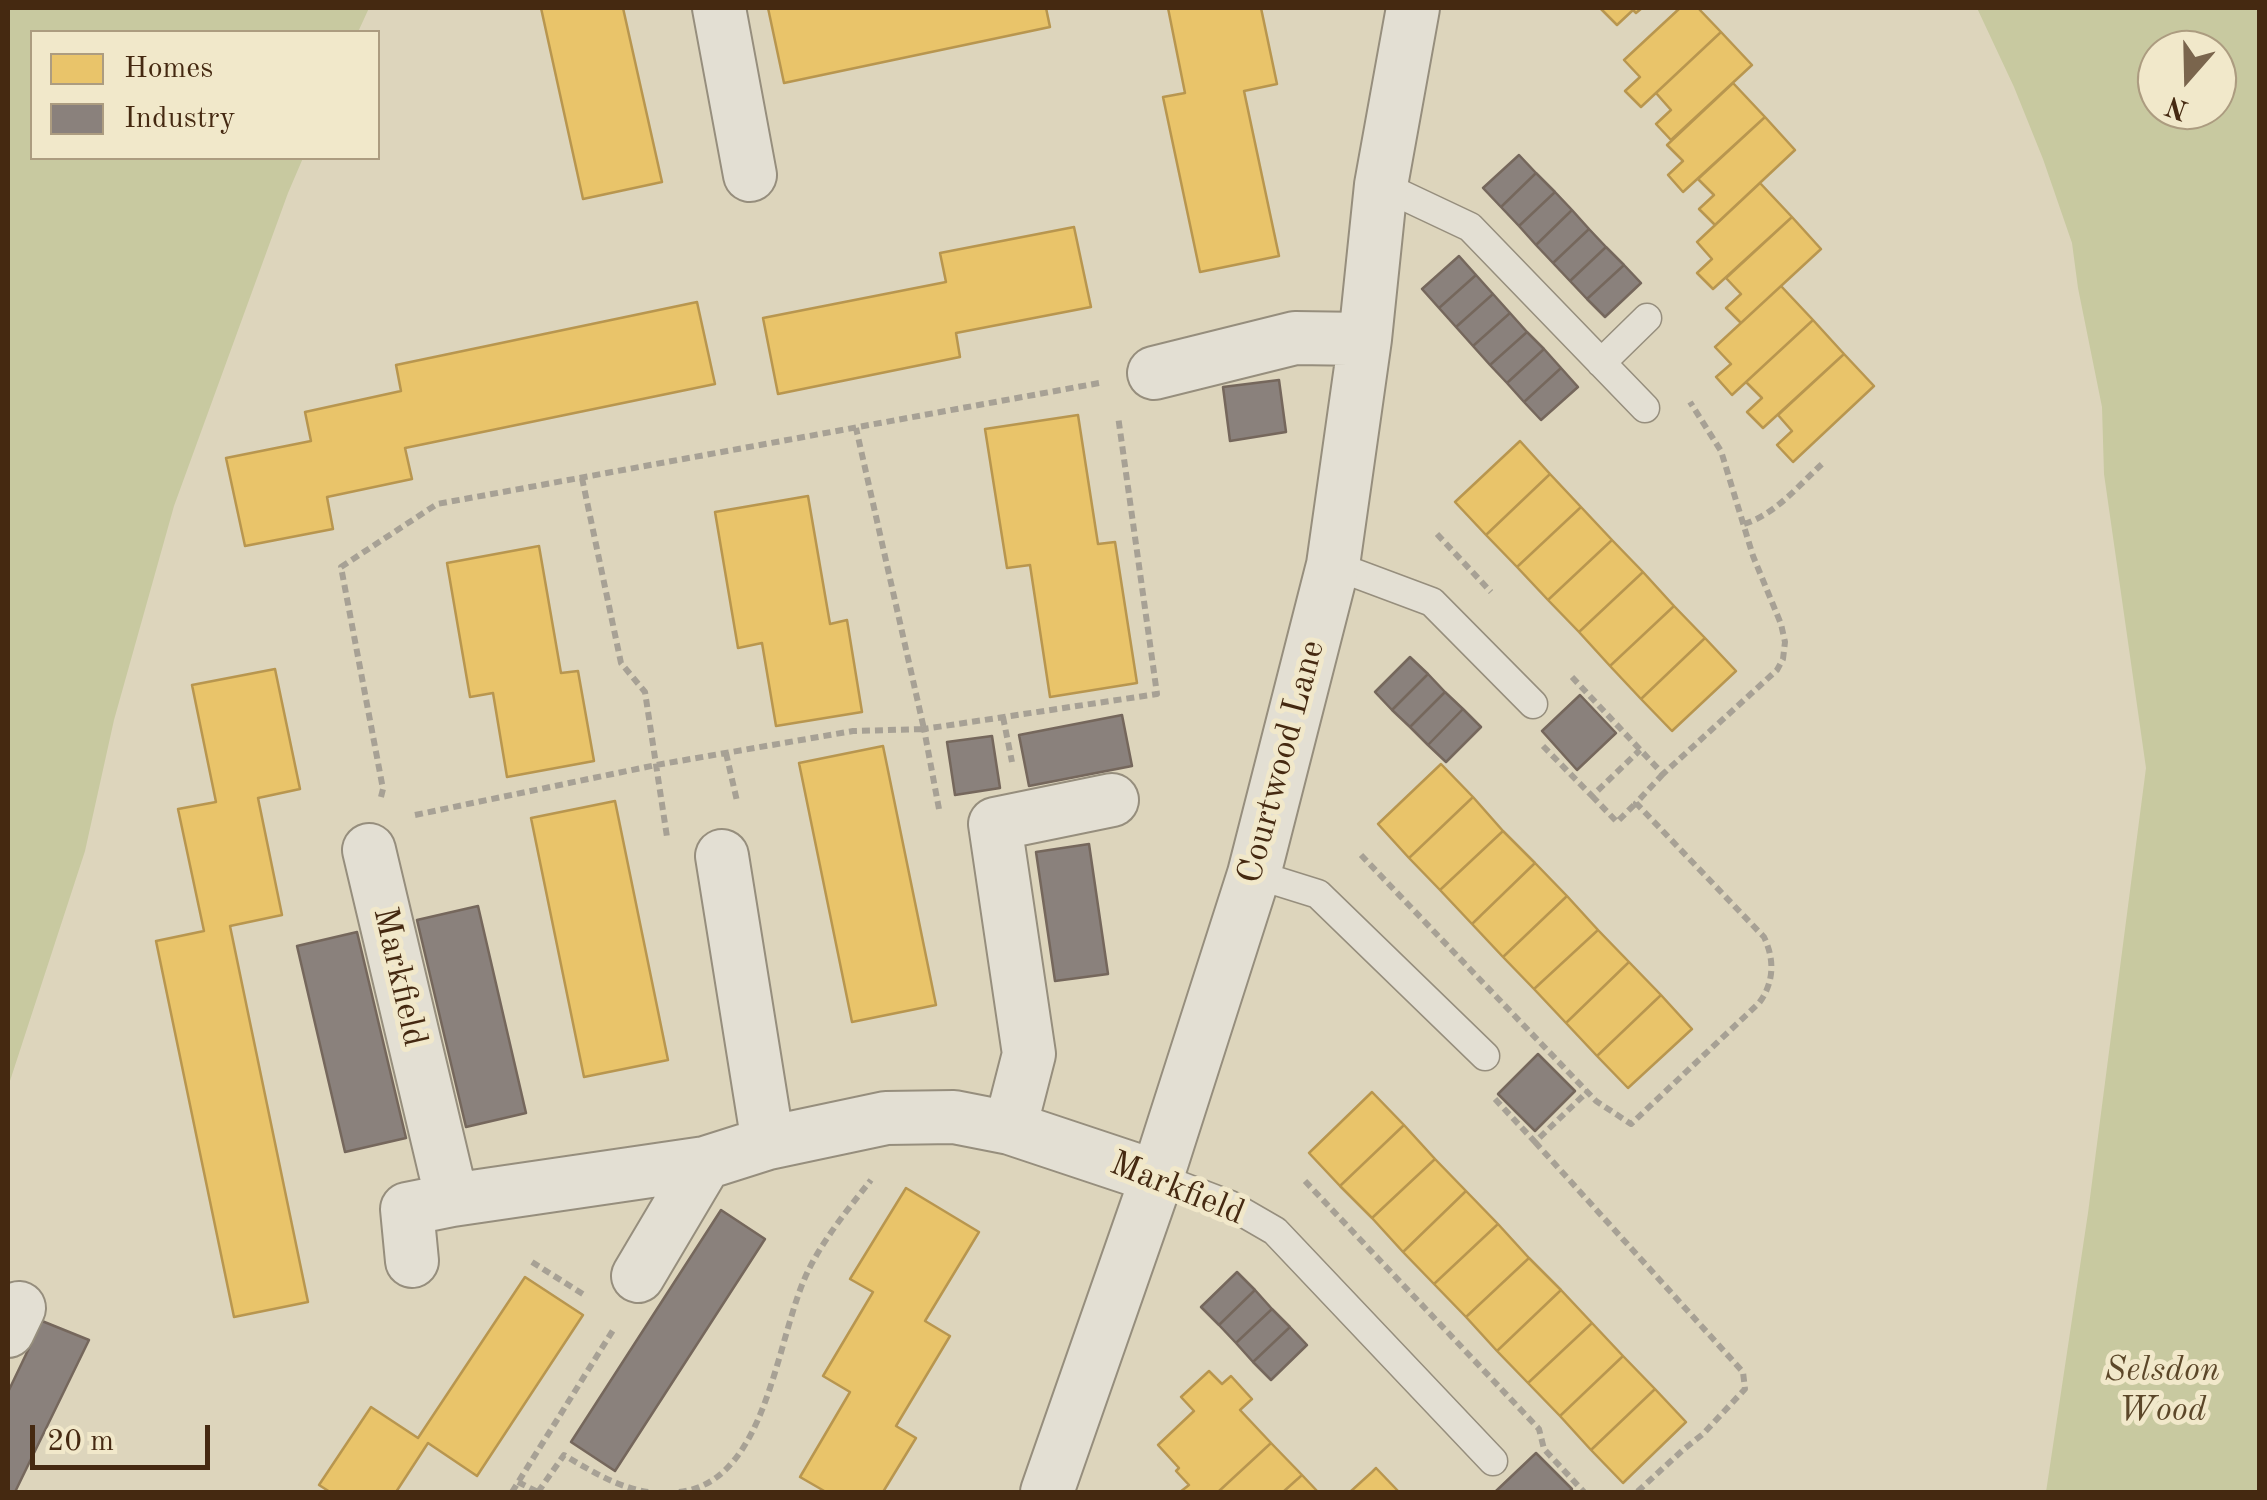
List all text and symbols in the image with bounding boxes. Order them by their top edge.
legend [30,30,380,160]
north arrow [2137,30,2237,130]
text: Homes [124,54,213,84]
text: N [2163,89,2192,123]
text: Industry [124,104,235,134]
street label: Courtwood Lane [1229,636,1335,888]
street label: Markfield [363,903,435,1051]
street label: Markfield [1104,1143,1250,1235]
park label: Selsdon Wood [2104,1350,2220,1432]
scale bar [35,1405,215,1467]
text: 20 m [47,1427,114,1457]

